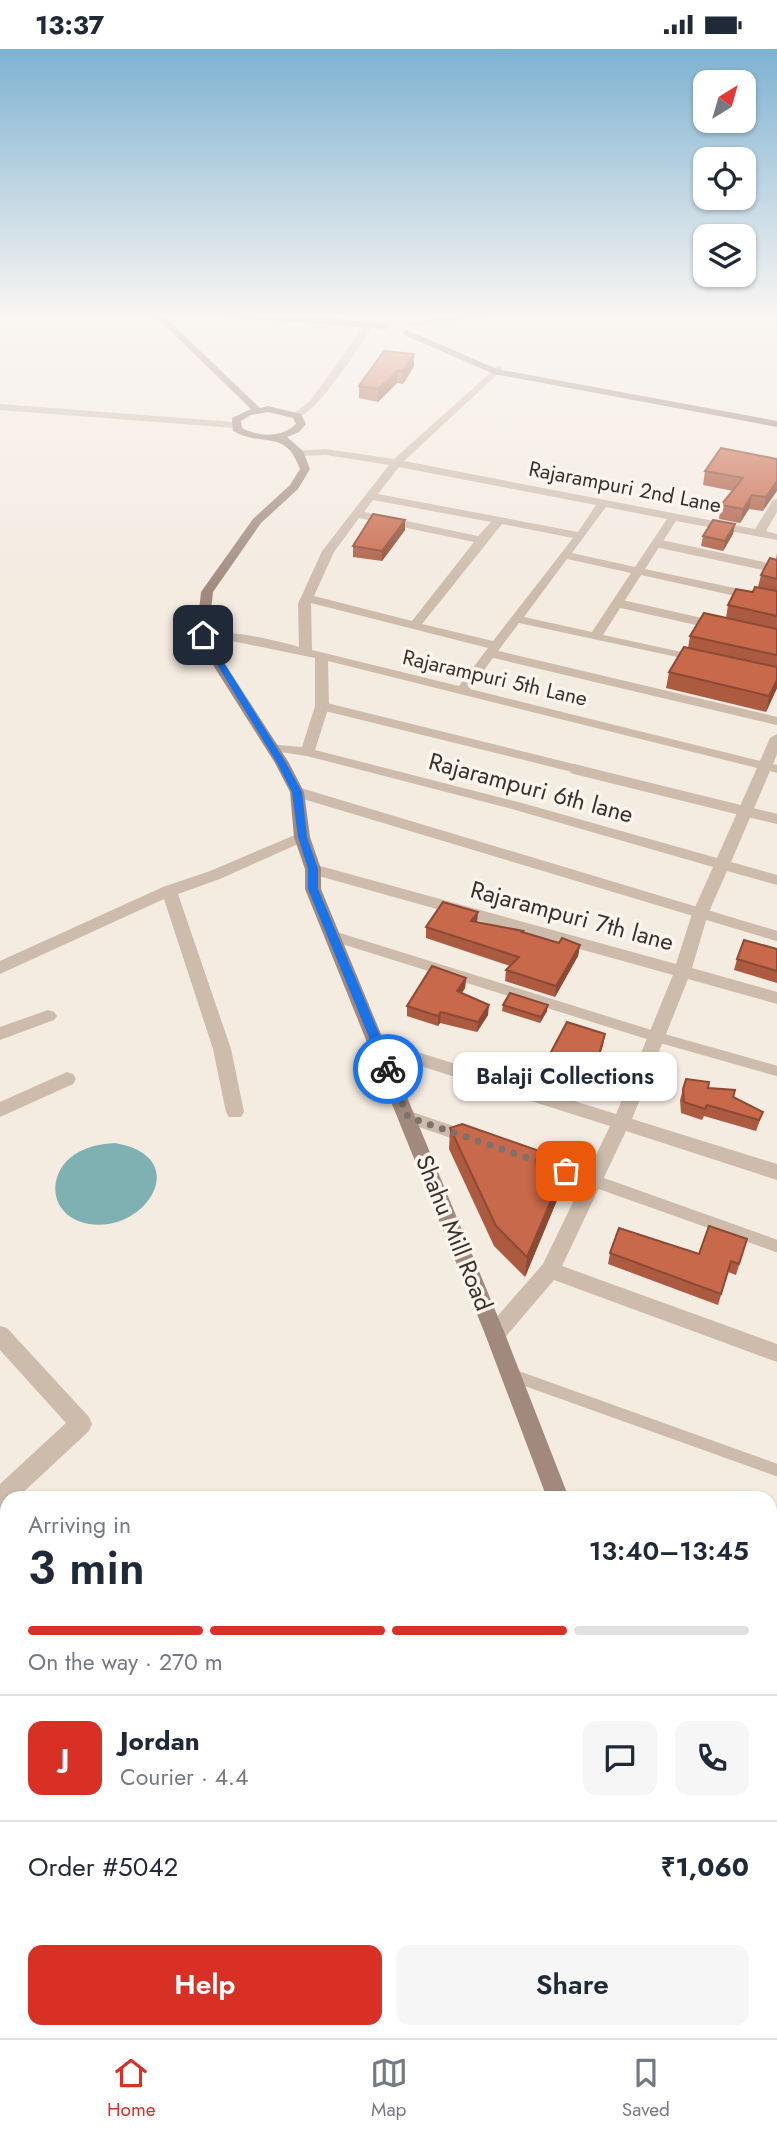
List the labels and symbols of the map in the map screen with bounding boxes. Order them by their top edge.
north arrow [693,70,756,133]
street label: Rajarampuri 2nd Lane [526,454,724,520]
pin [173,605,233,665]
street label: Rajarampuri 5th Lane [400,642,590,714]
street label: Rajarampuri 6th lane [425,743,637,832]
street label: Rajarampuri 7th lane [467,872,678,959]
courier [353,1034,423,1104]
callout: Balaji Collections [454,1052,678,1101]
pin [536,1141,596,1201]
street label: Shahu Mill Road [407,1150,502,1316]

